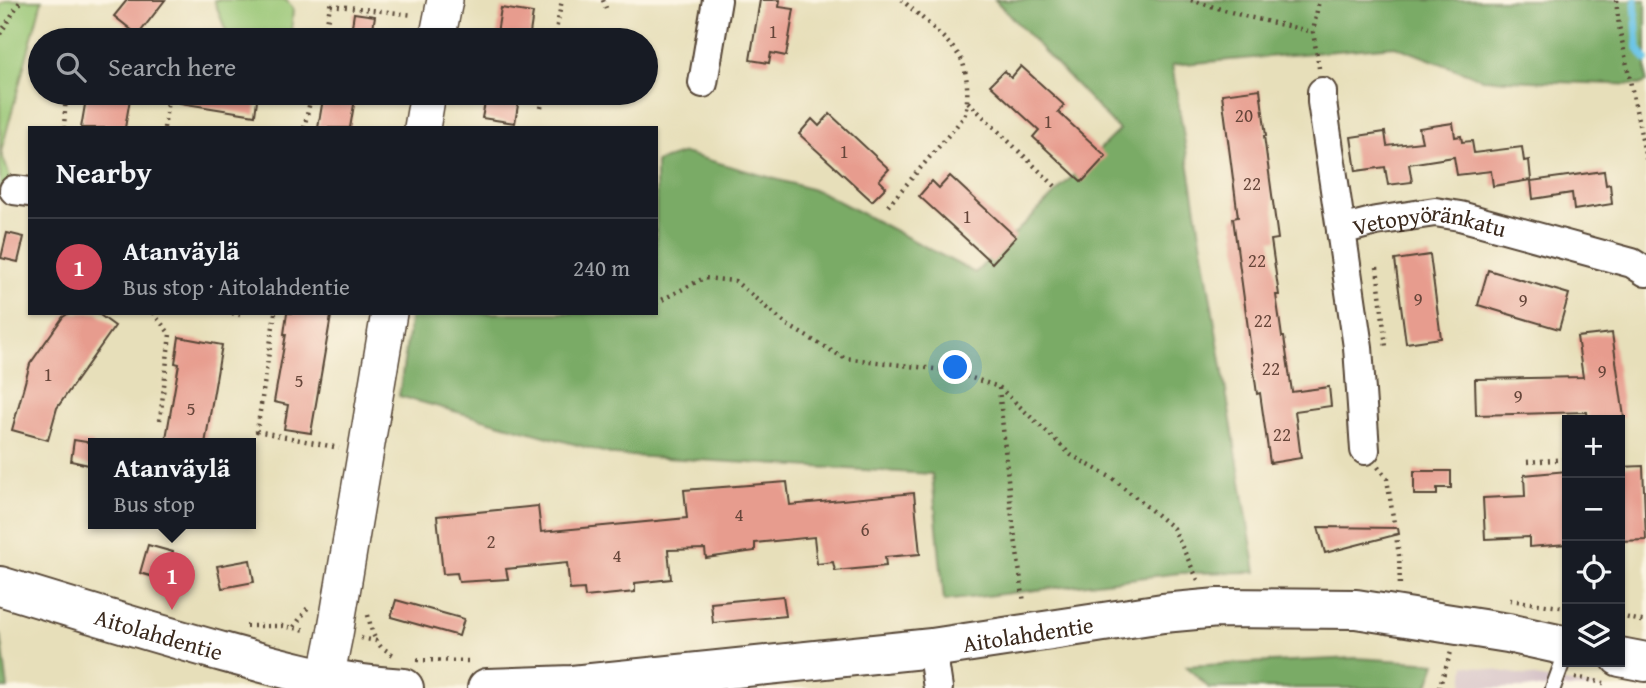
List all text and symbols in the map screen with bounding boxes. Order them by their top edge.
house number: 1 [768,17,778,45]
search box [28,28,658,105]
text: Search here [108,47,236,86]
icon: search [52,48,90,86]
house number: 20 [1235,101,1253,129]
house number: 1 [1043,107,1053,135]
house number: 1 [839,137,849,165]
text: Nearby [56,150,152,194]
house number: 22 [1243,169,1261,197]
street label: Vetopyöränkatu [1349,195,1511,245]
house number: 1 [962,202,972,230]
text: Atanväylä [123,231,240,270]
house number: 22 [1248,246,1266,274]
text: 1 [73,251,85,284]
text: 240 m [573,251,630,284]
text: Bus stop · Aitolahdentie [123,270,350,303]
house number: 9 [1413,285,1423,313]
house number: 9 [1518,286,1528,314]
house number: 22 [1254,306,1272,334]
your location [938,350,972,384]
house number: 22 [1262,354,1280,382]
house number: 9 [1597,357,1607,385]
house number: 1 [43,360,53,388]
house number: 5 [294,366,304,394]
house number: 9 [1513,382,1523,410]
house number: 5 [186,394,196,422]
map controls [1562,415,1625,667]
button: + [1562,415,1625,478]
house number: 22 [1273,420,1291,448]
popup [88,438,256,529]
text: Atanväylä [114,448,230,487]
button: − [1562,478,1625,541]
text: Bus stop [114,487,195,520]
house number: 4 [734,500,744,528]
house number: 6 [860,515,870,543]
house number: 2 [486,527,496,555]
house number: 4 [612,541,622,569]
button: locate [1562,541,1625,604]
pin: 1 [149,552,195,610]
street label: Aitolahdentie [91,599,227,668]
button: layers [1562,604,1625,667]
street label: Aitolahdentie [960,607,1096,660]

